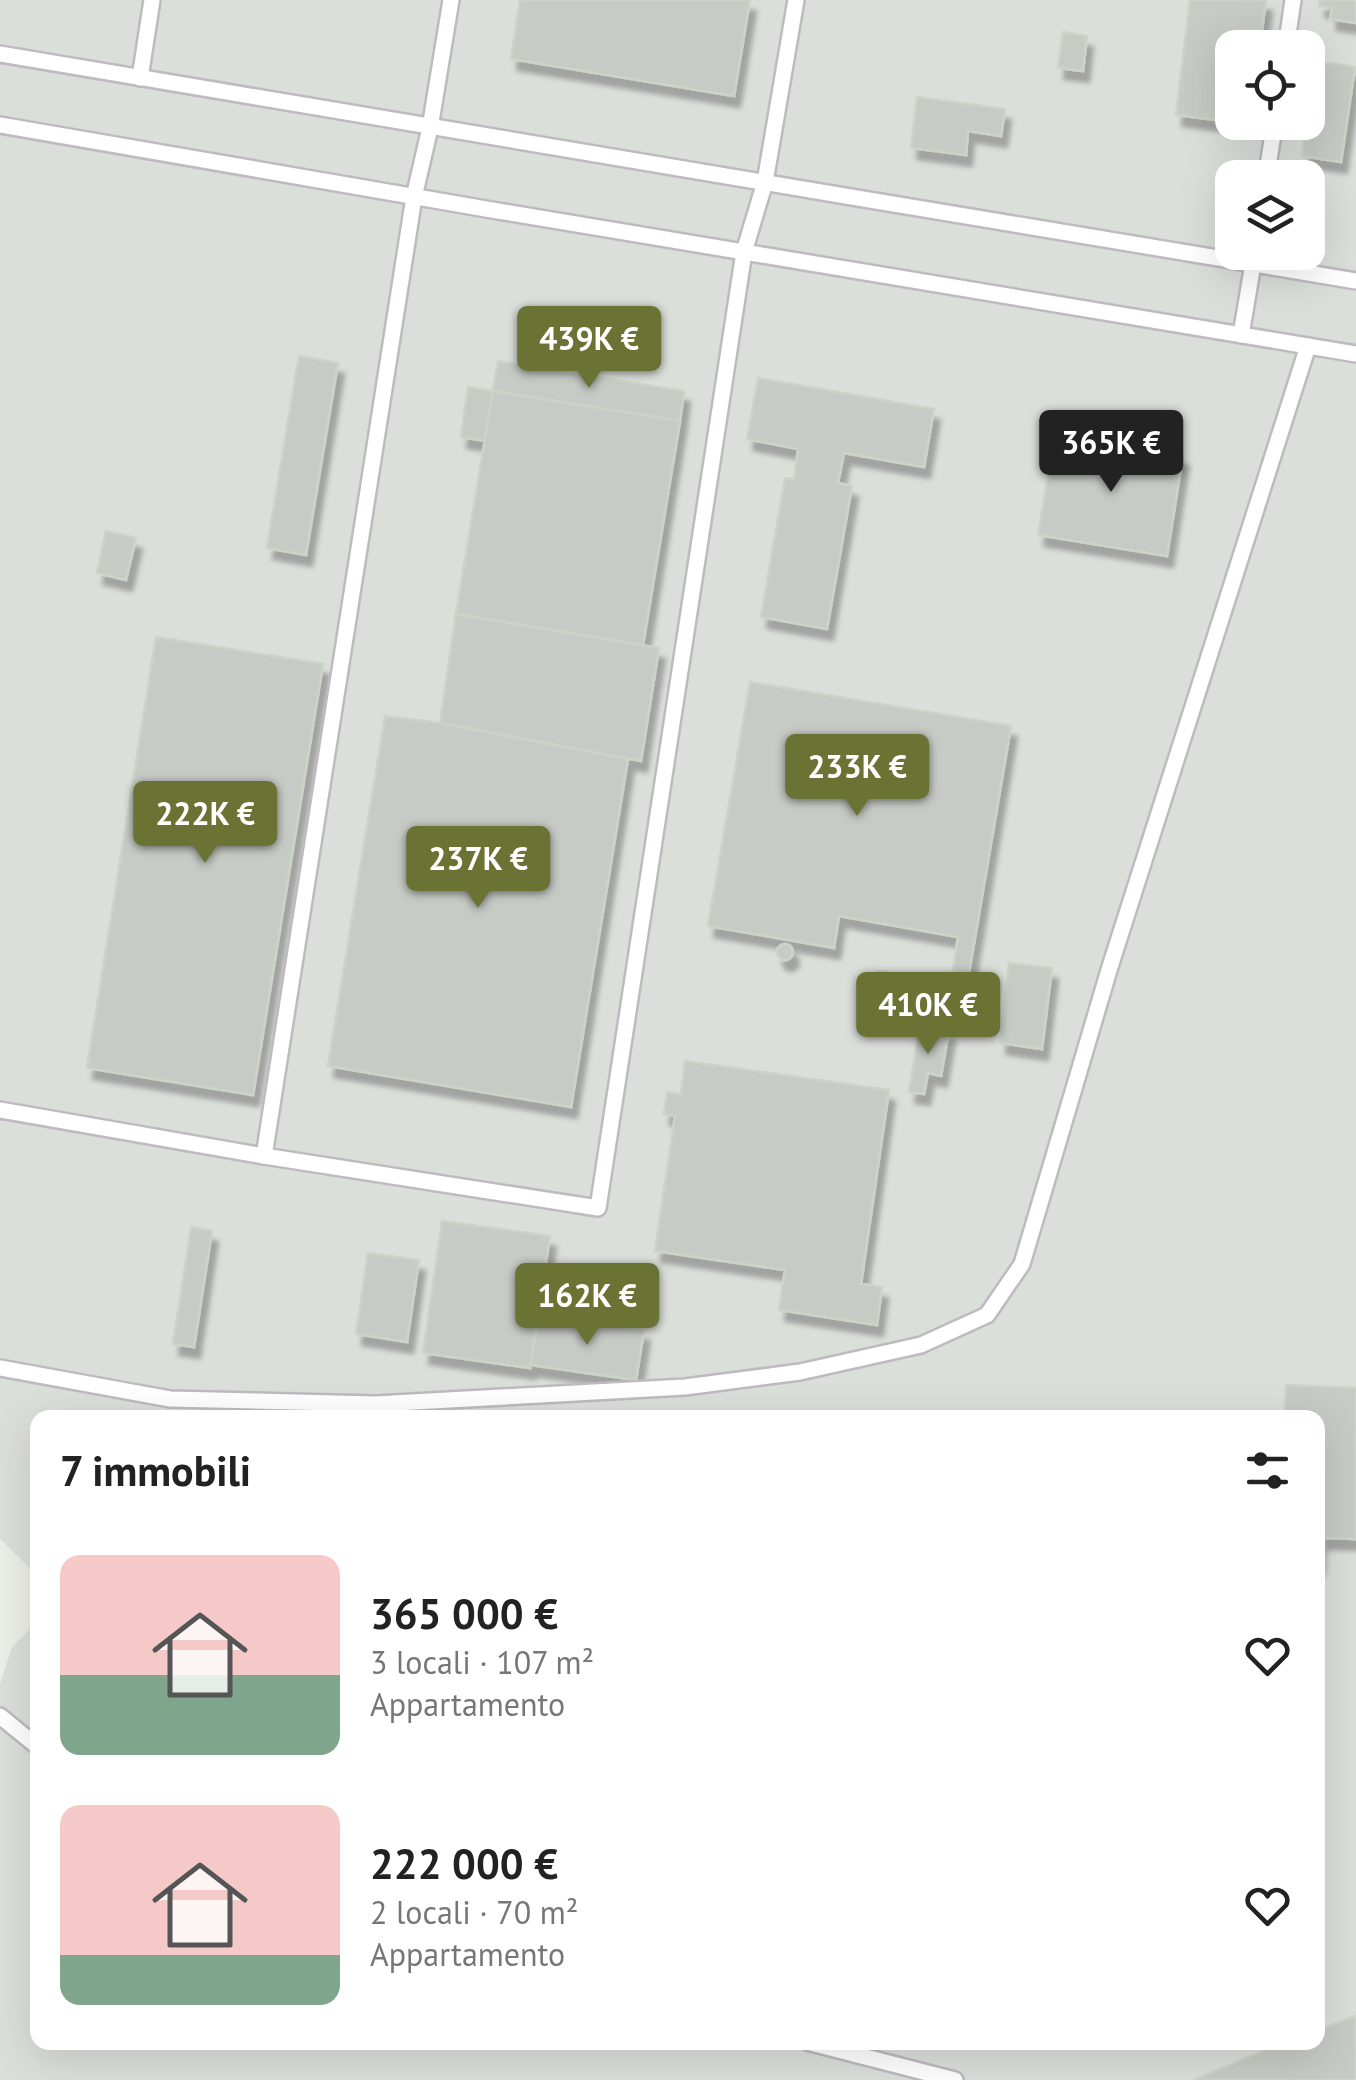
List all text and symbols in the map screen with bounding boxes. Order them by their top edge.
map controls [1215,30,1325,270]
button: locate [1215,30,1325,140]
button: layers [1215,160,1325,270]
pin: 439K € [508,306,670,391]
text: 439K € [539,317,639,359]
pin: 365K € [1030,410,1192,495]
text: 365K € [1061,421,1161,463]
pin: 233K € [776,734,938,819]
text: 233K € [807,745,907,787]
pin: 222K € [124,781,286,866]
text: 222K € [155,792,255,834]
pin: 237K € [397,826,559,911]
text: 237K € [428,837,528,879]
pin: 410K € [847,972,1009,1057]
text: 410K € [878,983,978,1025]
pin: 162K € [506,1263,668,1348]
text: 162K € [537,1274,637,1316]
text: 7 immobili [60,1443,251,1498]
icon: filters [1240,1443,1295,1498]
text: 365 000 € [370,1586,558,1641]
icon: home [140,1595,260,1715]
icon: heart [1240,1628,1295,1683]
text: 3 locali · 107 m² [370,1641,594,1683]
text: Appartamento [370,1683,565,1725]
text: 222 000 € [370,1836,558,1891]
icon: home [140,1845,260,1965]
icon: heart [1240,1878,1295,1933]
text: 2 locali · 70 m² [370,1891,578,1933]
text: Appartamento [370,1933,565,1975]

